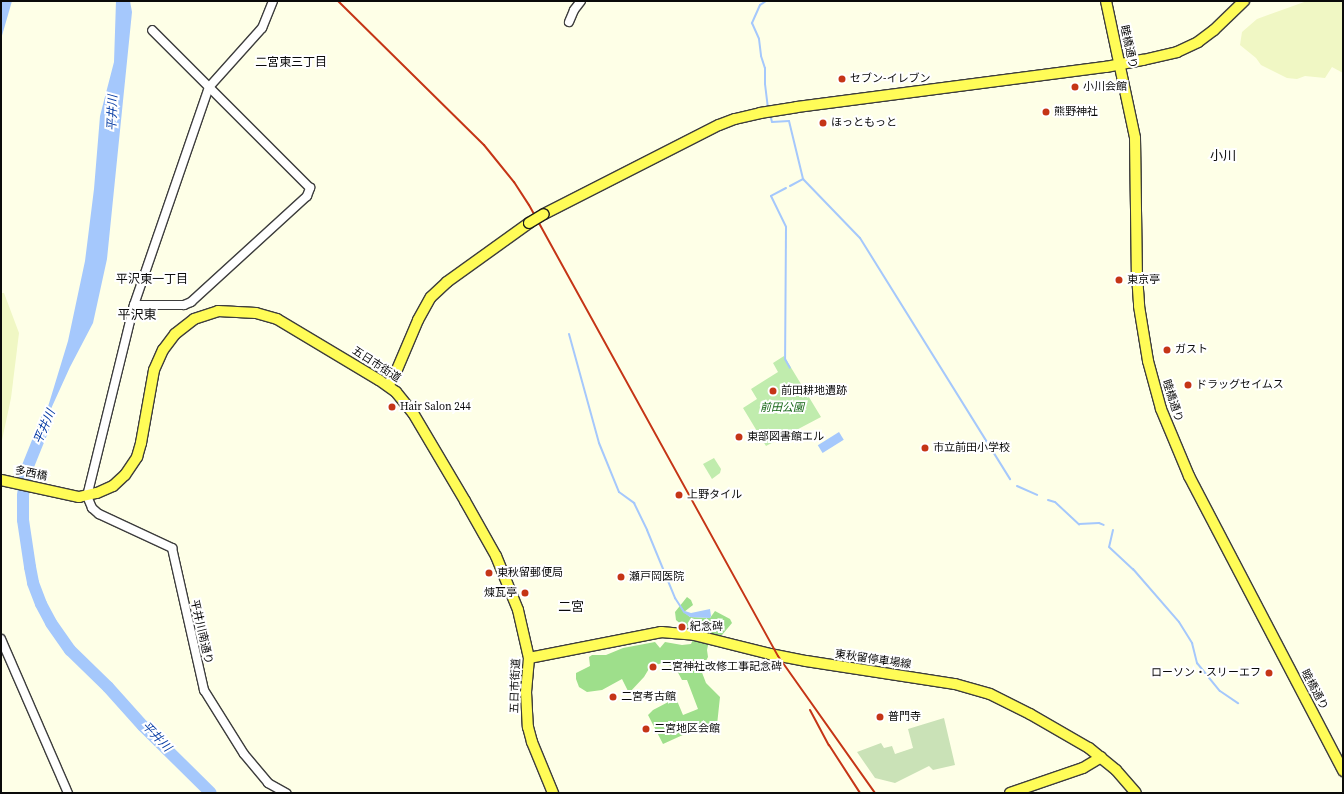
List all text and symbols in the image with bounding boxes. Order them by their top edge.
street label: 睦橋通り [1117,24,1139,70]
district label: 二宮東三丁目 [255,56,327,70]
place label: セブン-イレブン [850,72,930,86]
marker: セブン-イレブン [837,74,847,84]
place label: 小川会館 [1083,80,1127,94]
marker: 小川会館 [1070,82,1080,92]
water label: 平井川 [105,95,121,131]
place label: 熊野神社 [1054,105,1098,119]
marker: 熊野神社 [1041,107,1051,117]
place label: ほっともっと [831,116,897,130]
marker: ほっともっと [818,118,828,128]
district label: 小川 [1210,148,1236,164]
district label: 平沢東一丁目 [116,273,188,287]
place label: 東京亭 [1127,273,1160,287]
marker: 東京亭 [1114,275,1124,285]
district label: 平沢東 [118,307,156,323]
place label: ガスト [1175,343,1208,357]
street label: 五日市街道 [349,344,403,386]
marker: ガスト [1162,345,1172,355]
street label: 睦橋通り [1159,378,1185,424]
place label: ドラッグセイムス [1196,378,1284,392]
marker: ドラッグセイムス [1183,380,1193,390]
place label: 前田耕地遺跡 [781,384,847,398]
marker: 前田耕地遺跡 [768,386,778,396]
place label: Hair Salon 244 [400,400,471,414]
park label: 前田公園 [760,401,804,415]
marker: Hair Salon 244 [387,402,397,412]
water label: 平井川 [31,408,59,446]
place label: 東部図書館エル [747,430,824,444]
marker: 東部図書館エル [734,432,744,442]
place label: 市立前田小学校 [933,441,1010,455]
marker: 市立前田小学校 [920,443,930,453]
street label: 多西橋 [13,464,49,484]
place label: 上野タイル [687,488,742,502]
marker: 上野タイル [674,490,684,500]
place label: 東秋留郵便局 [497,566,563,580]
marker: 東秋留郵便局 [484,568,494,578]
place label: 瀬戸岡医院 [629,570,684,584]
marker: 瀬戸岡医院 [616,572,626,582]
place label: 煉瓦亭 [484,586,517,600]
marker: 煉瓦亭 [520,588,530,598]
street label: 平井川南通り [187,598,215,666]
district label: 二宮 [558,599,584,615]
place label: 紀念碑 [690,620,723,634]
marker: 紀念碑 [677,622,687,632]
street label: 東秋留停車場線 [834,648,912,672]
street label: 五日市街道 [508,658,524,714]
place label: 二宮神社改修工事記念碑 [661,660,782,674]
marker: 二宮神社改修工事記念碑 [648,662,658,672]
place label: ローソン・スリーエフ [1151,666,1261,680]
street label: 睦橋通り [1298,667,1330,713]
marker: ローソン・スリーエフ [1264,668,1274,678]
place label: 二宮考古館 [621,690,676,704]
marker: 二宮考古館 [608,692,618,702]
place label: 普門寺 [888,710,921,724]
marker: 普門寺 [875,712,885,722]
water label: 平井川 [138,719,174,755]
place label: 二宮地区会館 [654,722,720,736]
marker: 二宮地区会館 [641,724,651,734]

